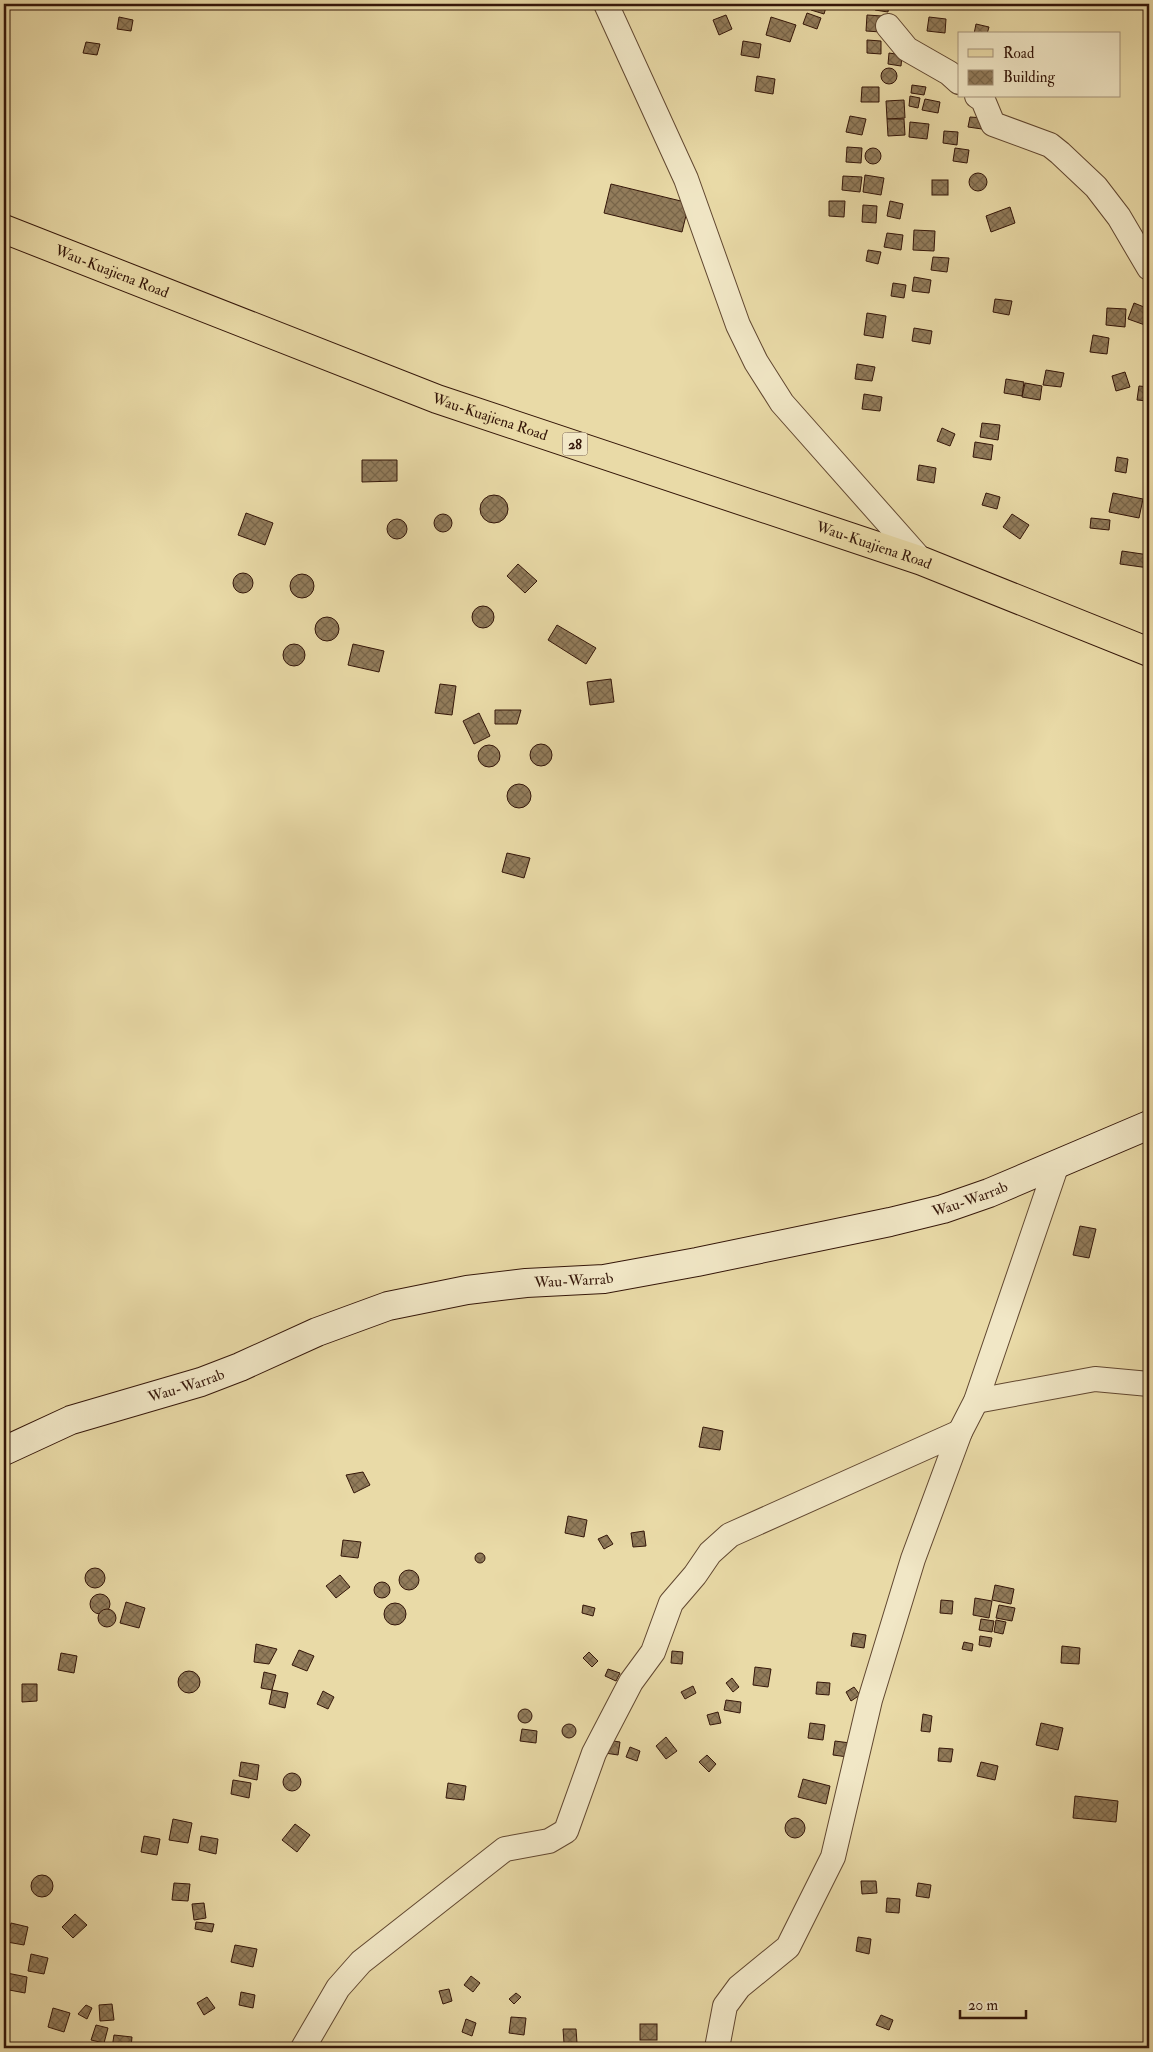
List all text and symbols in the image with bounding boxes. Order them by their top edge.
legend [958,32,1120,98]
text: Road [1003,44,1035,63]
text: Building [1003,68,1055,87]
street label: Wau-Kuajiena Road [51,240,172,302]
street label: Wau-Kuajiena Road [429,388,551,445]
road number: 28 [562,432,588,456]
street label: Wau-Kuajiena Road [813,517,935,574]
street label: Wau-Warrab [929,1177,1010,1221]
street label: Wau-Warrab [533,1268,615,1292]
street label: Wau-Warrab [145,1364,227,1407]
scale bar [960,1987,1027,2019]
text: 20 m [968,1996,998,2015]

